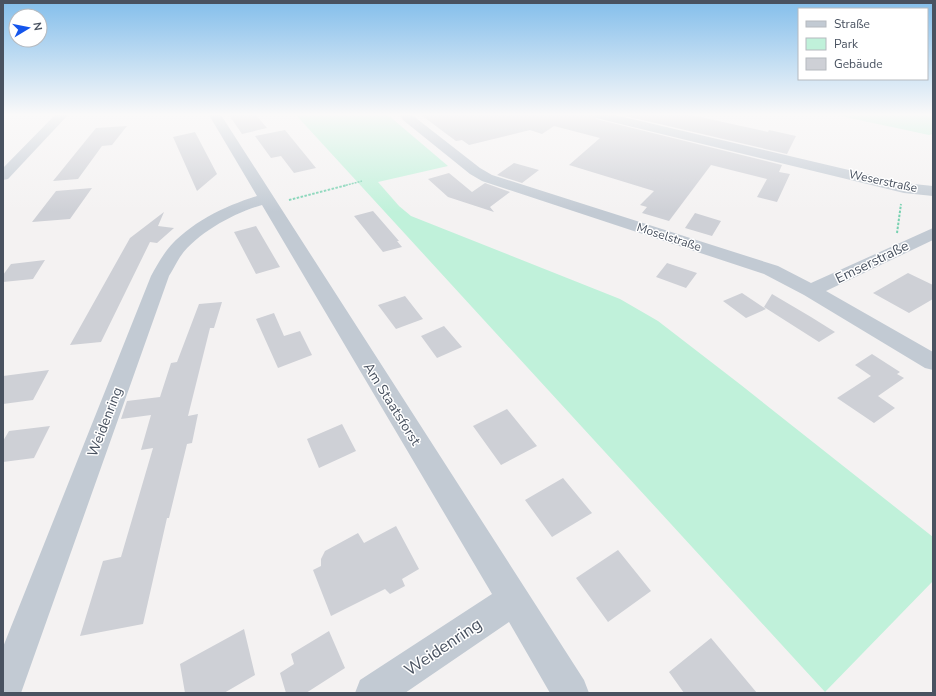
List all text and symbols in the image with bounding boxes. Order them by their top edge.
north arrow [8,8,48,48]
legend [798,8,928,80]
text: Straße [834,16,870,32]
text: N [29,21,45,32]
text: Park [834,36,859,52]
text: Gebäude [834,56,883,72]
street label: Weserstraße [847,166,919,196]
street label: Moselstraße [635,219,703,255]
street label: Emserstraße [832,236,912,288]
street label: Am Staatsforst [359,359,425,449]
street label: Weidenring [83,384,127,460]
street label: Weidenring [400,613,486,681]

